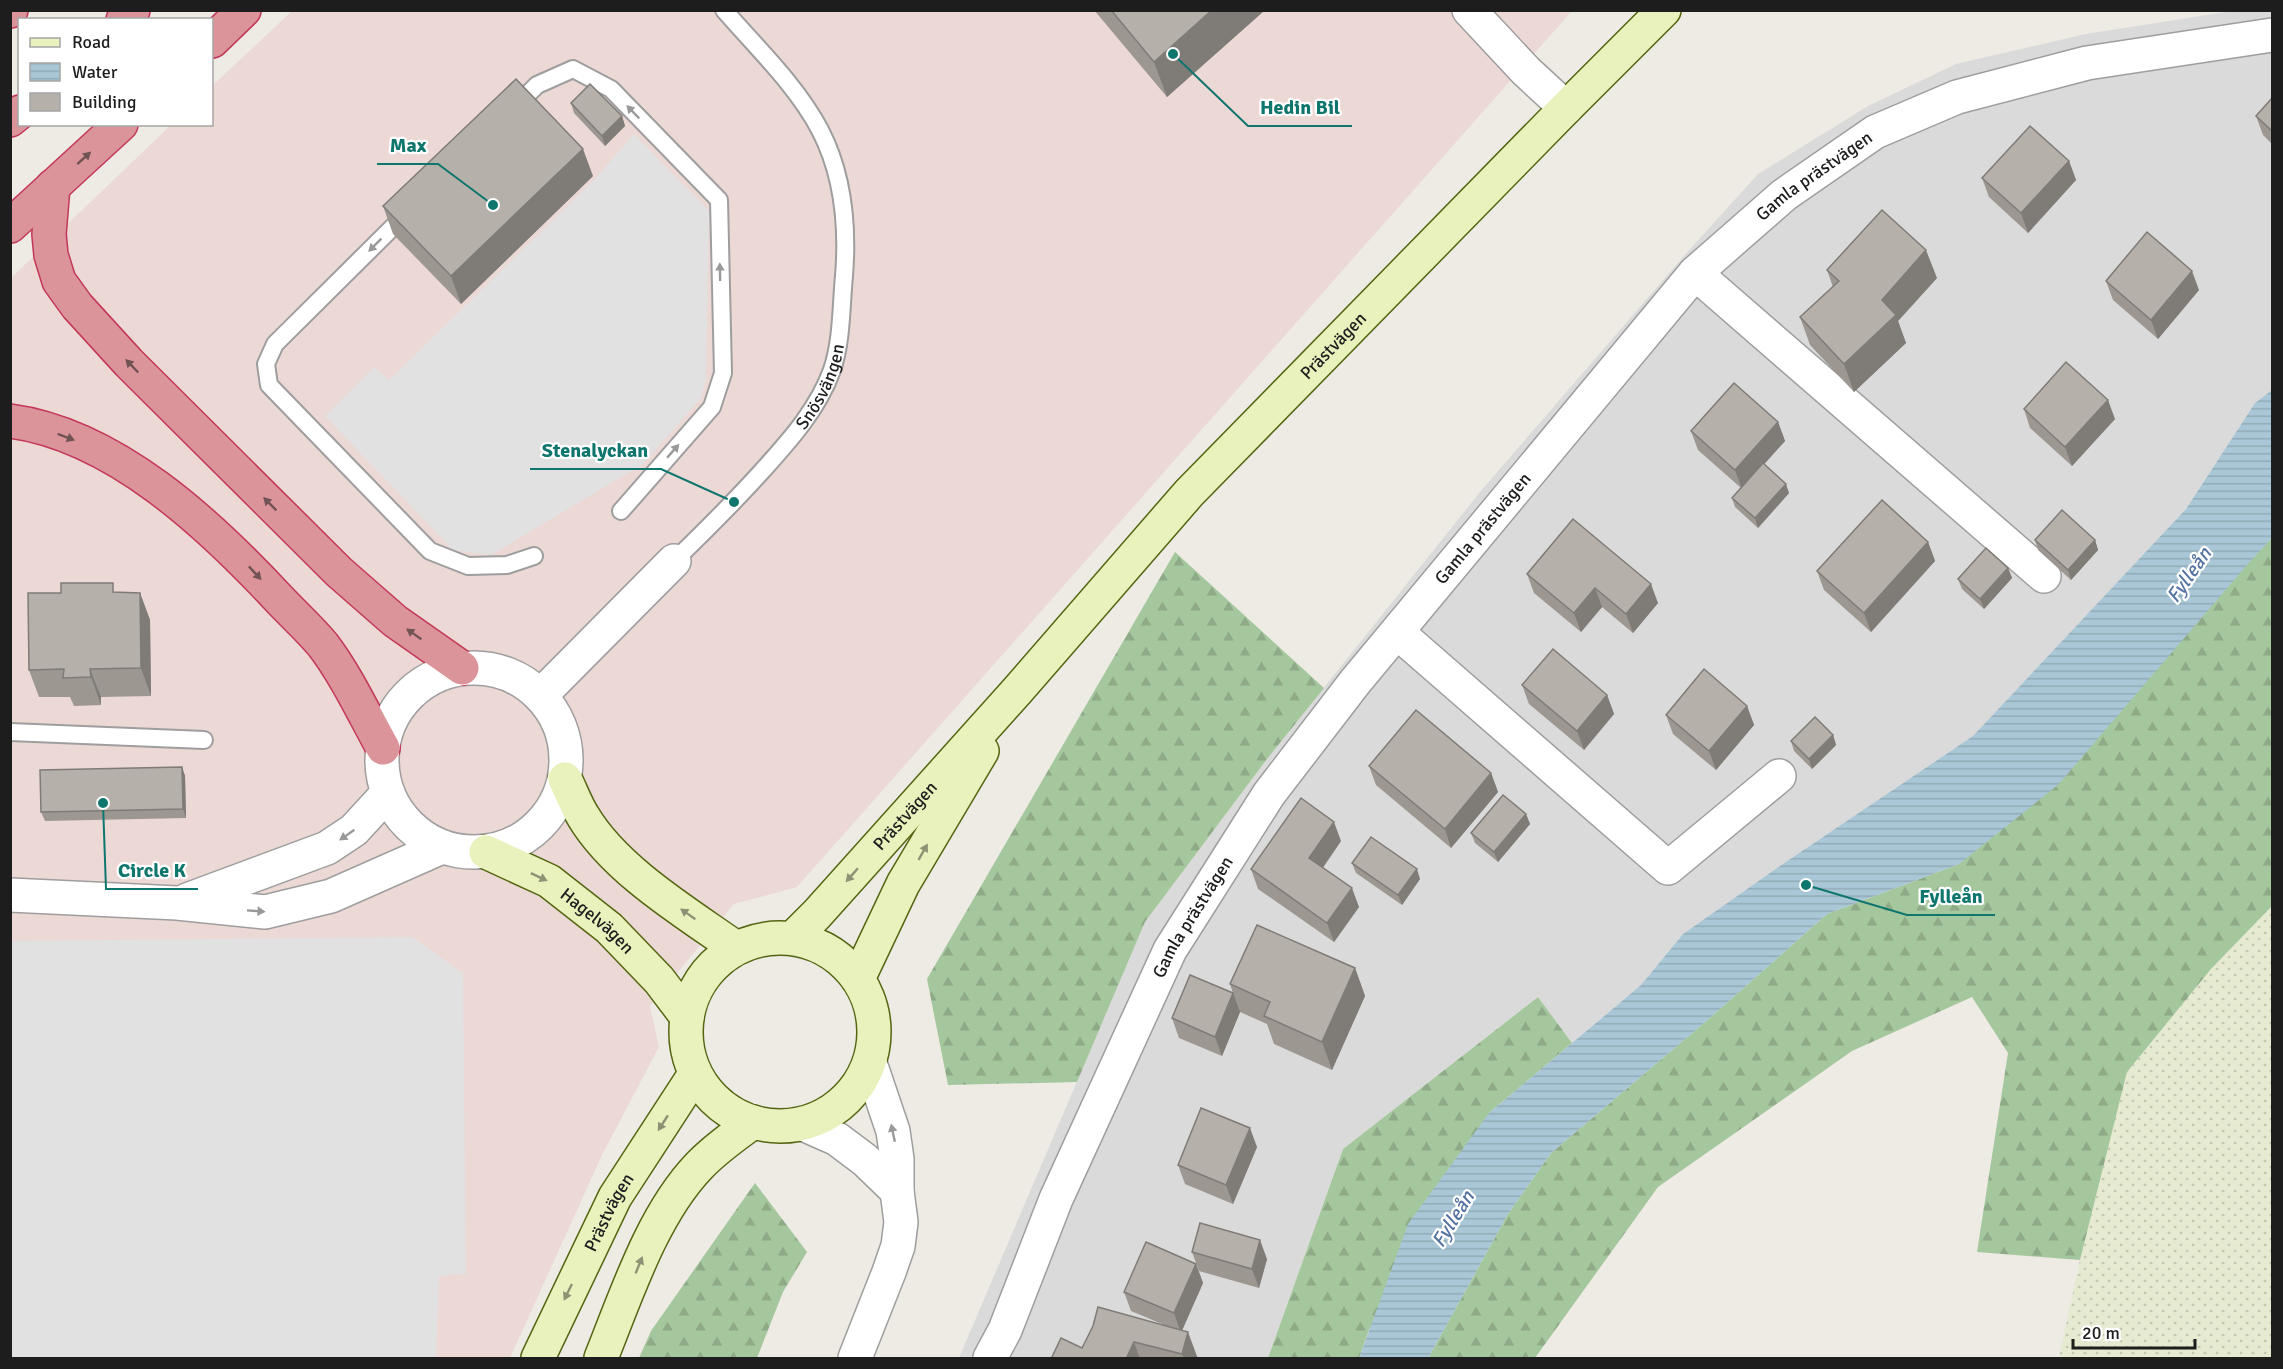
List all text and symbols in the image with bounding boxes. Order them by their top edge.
legend [18,18,213,126]
text: Road [72,31,111,53]
text: Water [72,61,118,83]
callout: Hedin Bil [1248,88,1352,126]
text: Building [72,91,136,113]
text: Hedin Bil [1260,95,1340,120]
one-way arrow [627,105,641,119]
callout: Max [377,126,438,164]
street label: Gamla prästvägen [1751,126,1877,225]
text: Max [390,133,427,158]
one-way arrow [77,151,92,165]
one-way arrow [368,238,382,252]
one-way arrow [716,263,725,282]
street label: Prästvägen [1296,307,1371,384]
street label: Snösvängen [791,342,849,434]
one-way arrow [125,360,139,374]
callout: Stenalyckan [530,431,661,469]
one-way arrow [58,433,76,443]
text: Stenalyckan [542,438,648,463]
one-way arrow [666,444,679,459]
street label: Gamla prästvägen [1430,468,1536,589]
one-way arrow [264,497,278,511]
water label: Fylleån [2161,542,2218,607]
one-way arrow [248,566,262,581]
one-way arrow [407,628,423,640]
street label: Prästvägen [868,777,942,855]
one-way arrow [339,829,355,841]
one-way arrow [917,844,928,860]
callout: Circle K [106,851,198,889]
street label: Gamla prästvägen [1148,852,1238,981]
text: Circle K [118,858,187,883]
one-way arrow [845,868,859,883]
one-way arrow [531,872,548,881]
callout: Fylleån [1907,877,1995,915]
street label: Hagelvägen [556,883,639,958]
text: Fylleån [1919,884,1983,909]
one-way arrow [247,906,266,915]
one-way arrow [680,908,696,920]
one-way arrow [658,1115,669,1131]
one-way arrow [888,1124,897,1143]
street label: Prästvägen [580,1169,639,1255]
water label: Fylleån [1426,1185,1481,1252]
one-way arrow [634,1256,644,1274]
one-way arrow [563,1284,573,1301]
scale bar [2073,1312,2194,1350]
text: 20 m [2082,1322,2120,1344]

